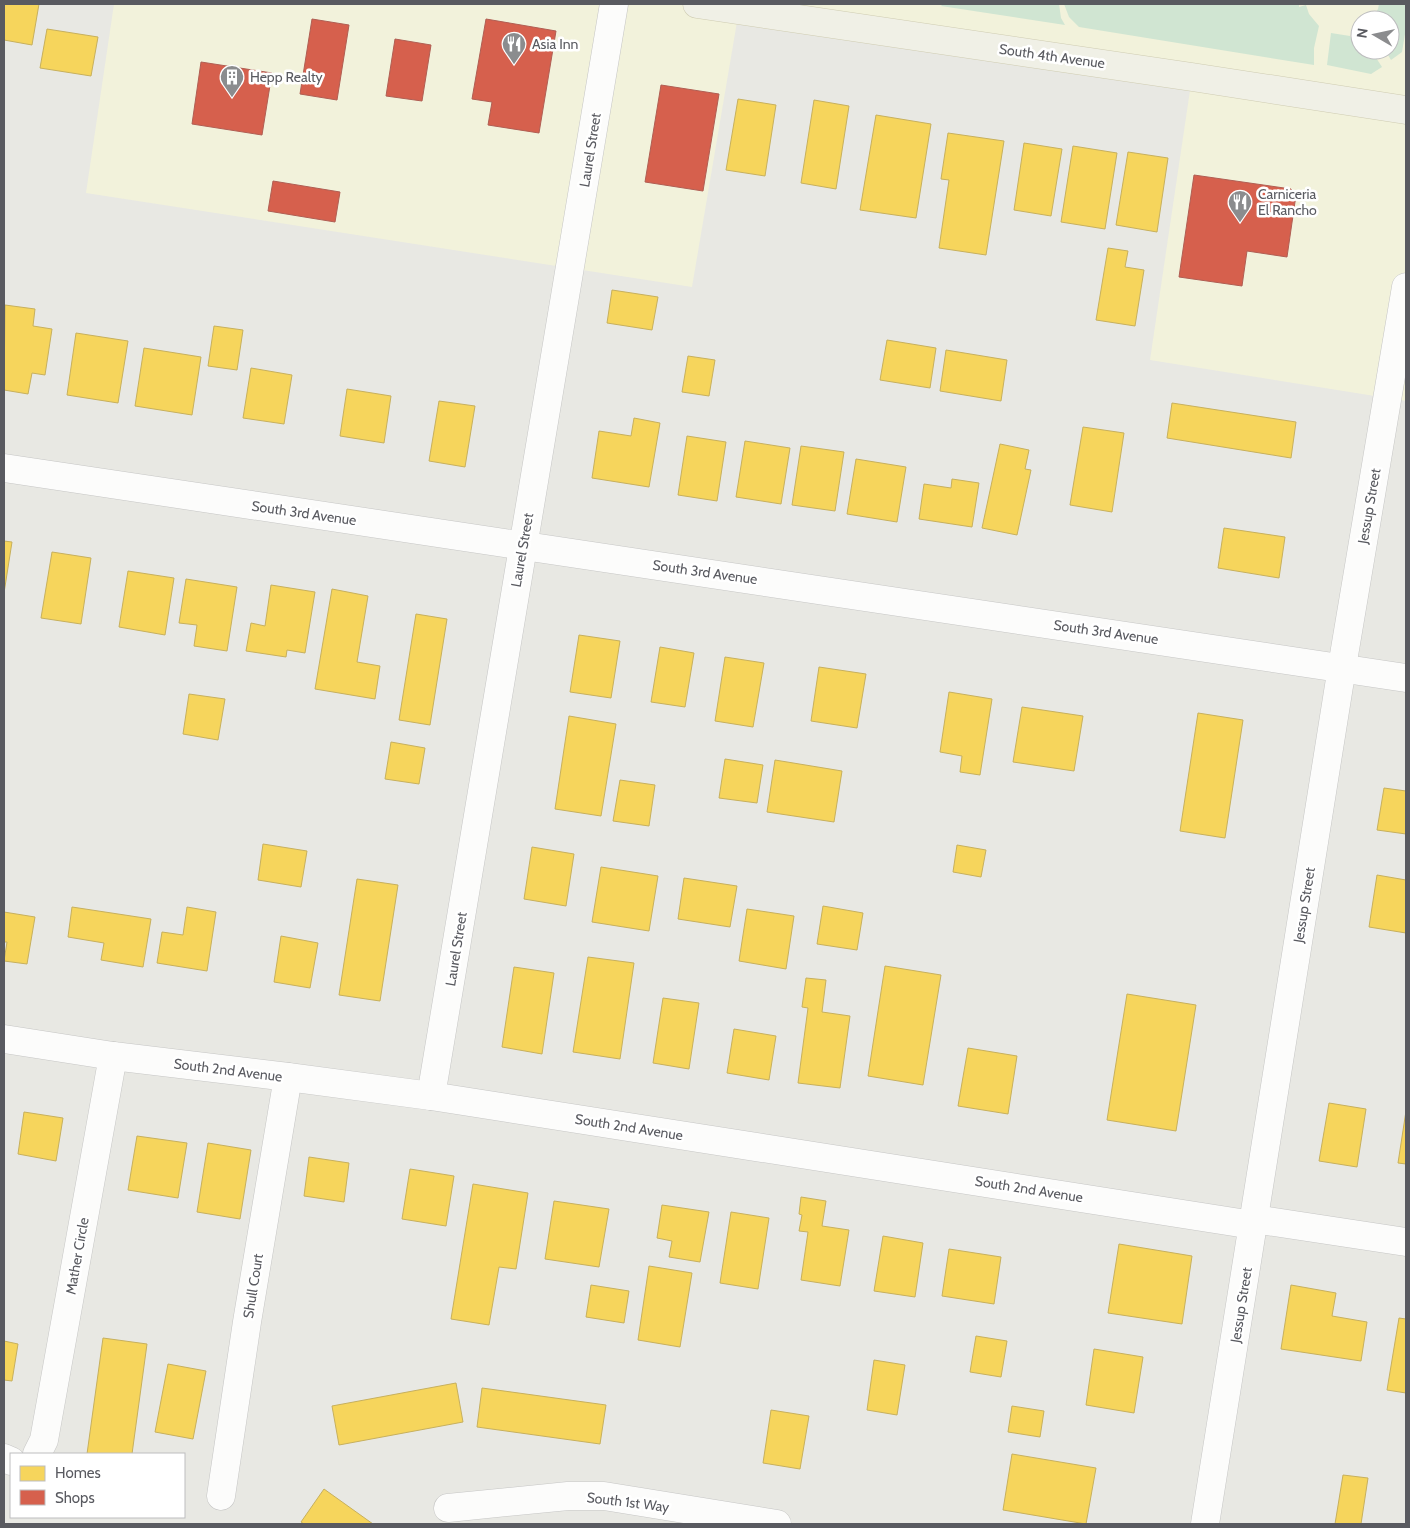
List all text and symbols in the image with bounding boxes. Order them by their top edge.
north arrow [1350,10,1400,60]
text: N [1352,27,1372,39]
restaurant icon: Asia Inn [501,31,527,65]
place label: Asia Inn [532,35,579,53]
street label: South 4th Avenue [998,40,1106,72]
building icon: Hepp Realty [219,64,245,98]
place label: Hepp Realty [250,68,323,86]
street label: Laurel Street [575,111,605,188]
place label: Carniceria El Rancho [1258,185,1317,219]
restaurant icon: Carniceria El Rancho [1227,189,1253,223]
street label: Jessup Street [1353,467,1385,546]
street label: South 3rd Avenue [250,497,358,529]
street label: Laurel Street [507,511,537,588]
street label: South 3rd Avenue [651,556,759,588]
street label: South 3rd Avenue [1052,616,1160,648]
street label: Jessup Street [1289,866,1319,945]
street label: Laurel Street [441,910,471,987]
street label: South 2nd Avenue [173,1054,283,1086]
street label: South 2nd Avenue [574,1110,684,1144]
street label: South 2nd Avenue [974,1172,1084,1206]
street label: Mather Circle [61,1216,93,1296]
street label: Shull Court [239,1252,267,1320]
street label: Jessup Street [1226,1266,1256,1345]
legend [10,1453,185,1518]
text: Homes [55,1464,101,1482]
street label: South 1st Way [586,1488,670,1516]
text: Shops [55,1489,95,1507]

